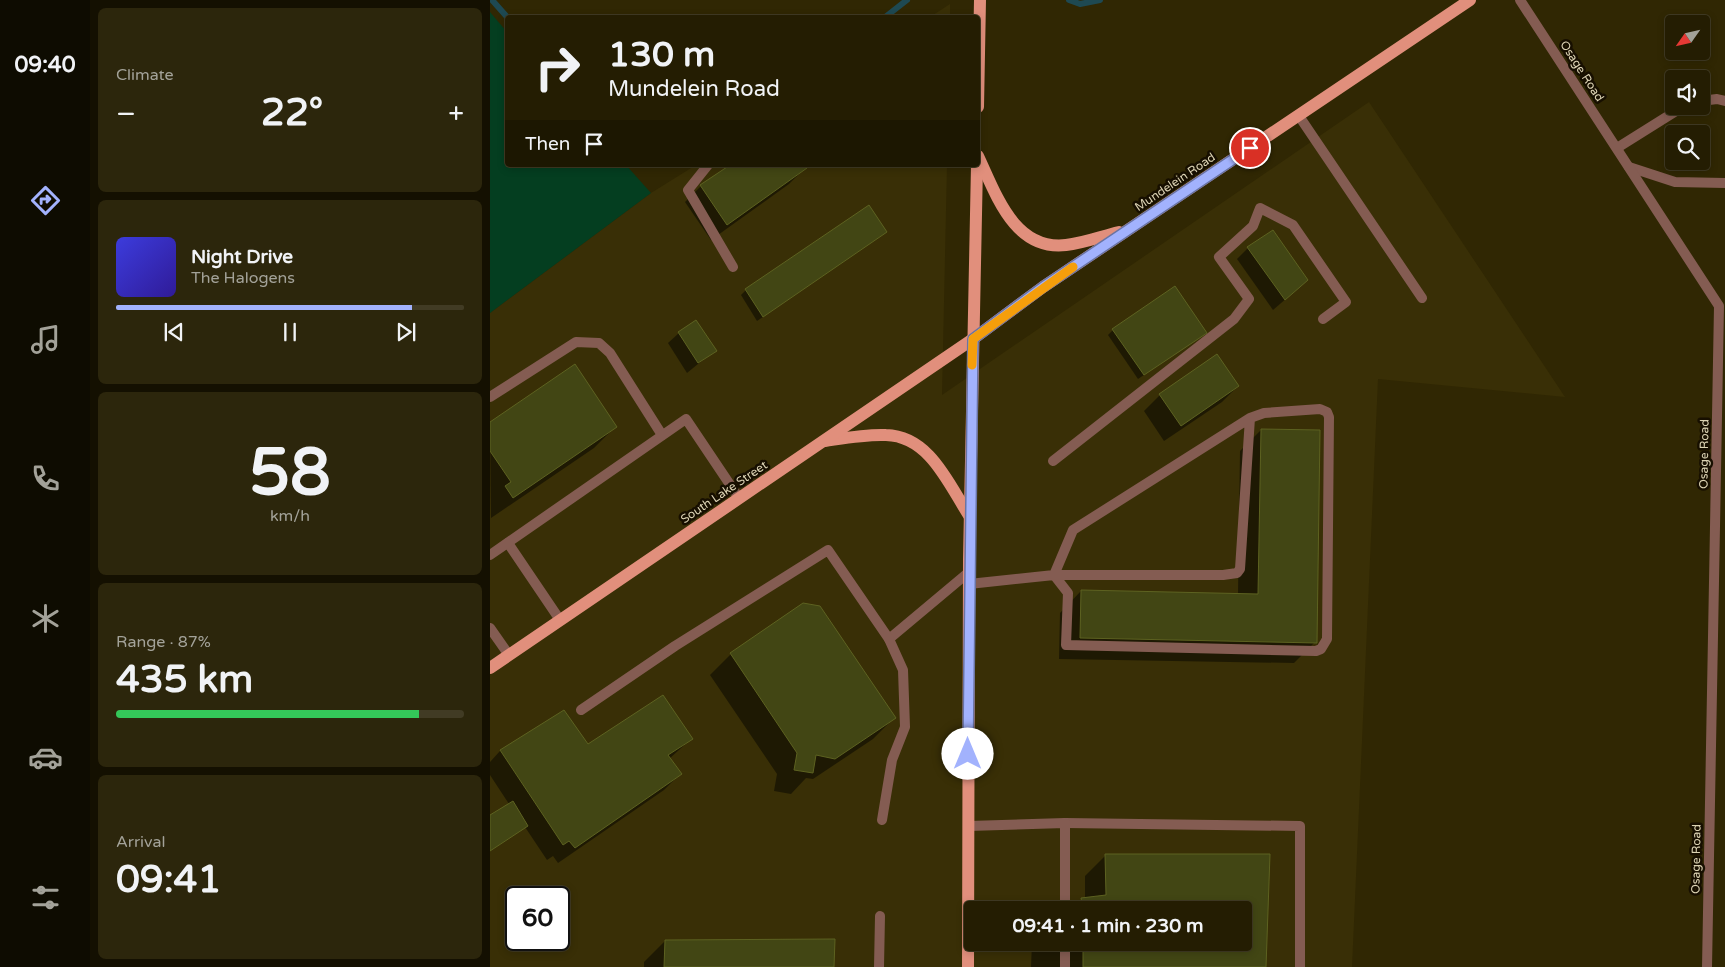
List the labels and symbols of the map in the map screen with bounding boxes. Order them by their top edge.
north arrow [1665,15,1710,60]
street label: Osage Road [1557,38,1607,104]
pin [1229,127,1271,169]
street label: Mundelein Road [1132,150,1218,214]
street label: Osage Road [1696,419,1712,489]
street label: South Lake Street [678,458,770,526]
position arrow [941,727,993,779]
street label: Osage Road [1688,824,1704,894]
speed limit sign: 60 [505,886,570,951]

